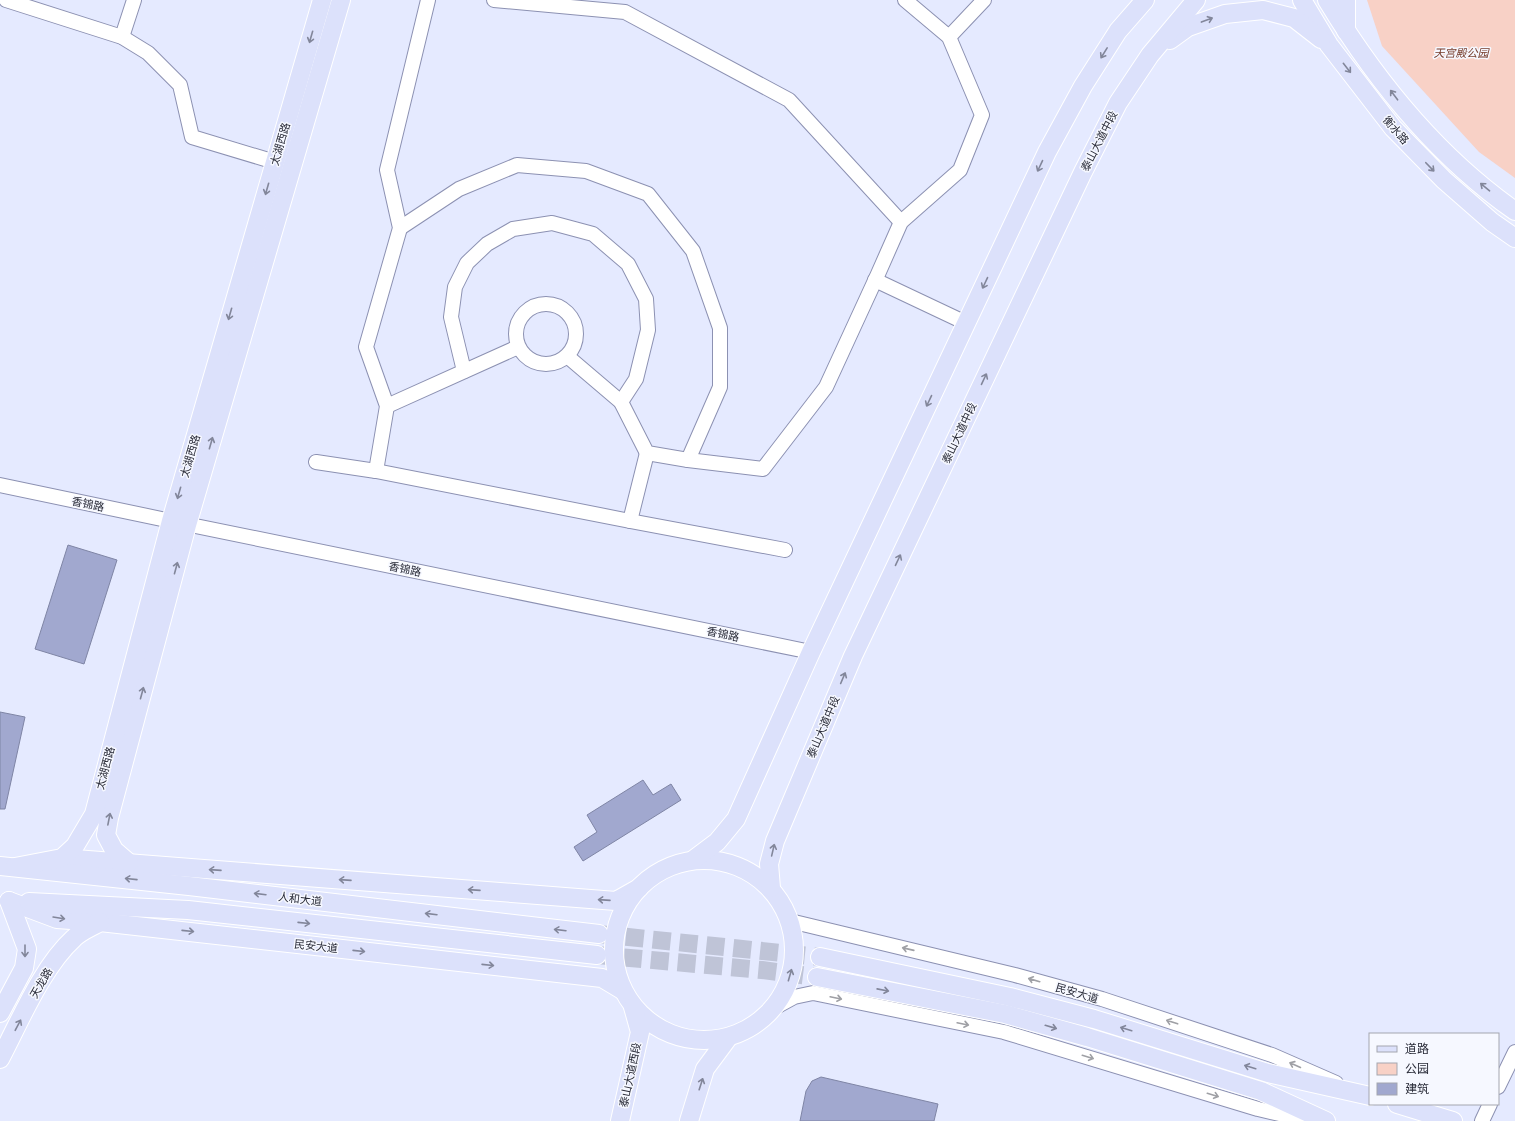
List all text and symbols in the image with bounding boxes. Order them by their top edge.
one-way arrow [1200,16,1212,24]
one-way arrow [307,31,314,44]
one-way arrow [1100,47,1108,58]
park label: 天宫殿公园 [1434,47,1490,59]
one-way arrow [1342,62,1351,73]
one-way arrow [1389,89,1398,100]
street label: 泰山大道中段 [1079,109,1119,173]
street label: 衡水路 [1381,114,1411,146]
street label: 太湖西路 [268,121,292,167]
one-way arrow [1036,160,1043,172]
one-way arrow [1426,162,1435,172]
one-way arrow [263,182,270,195]
one-way arrow [1479,183,1490,192]
one-way arrow [981,277,988,289]
one-way arrow [226,307,234,320]
one-way arrow [981,374,988,386]
one-way arrow [925,395,932,407]
street label: 泰山大道中段 [940,401,978,465]
street label: 太湖西路 [178,433,202,479]
one-way arrow [208,436,215,449]
one-way arrow [175,486,182,499]
street label: 香锦路 [71,495,105,513]
one-way arrow [895,554,902,566]
street label: 香锦路 [388,560,422,578]
one-way arrow [172,562,180,575]
street label: 香锦路 [706,625,740,643]
one-way arrow [840,672,848,684]
one-way arrow [139,687,146,700]
street label: 泰山大道中段 [805,694,841,760]
street label: 太湖西路 [94,745,116,791]
one-way arrow [105,813,113,826]
one-way arrow [769,844,777,857]
one-way arrow [209,866,222,873]
one-way arrow [125,876,138,883]
one-way arrow [339,876,352,883]
one-way arrow [468,887,481,894]
one-way arrow [254,890,267,898]
street label: 人和大道 [277,890,323,908]
one-way arrow [598,897,611,904]
one-way arrow [425,910,438,918]
one-way arrow [52,914,65,922]
one-way arrow [297,919,310,927]
one-way arrow [554,926,567,933]
one-way arrow [181,928,194,935]
street label: 民安大道 [293,938,339,954]
one-way arrow [21,944,29,957]
one-way arrow [902,945,915,953]
one-way arrow [352,947,365,955]
one-way arrow [481,962,494,969]
street label: 天龙路 [28,966,54,1000]
one-way arrow [787,969,794,982]
one-way arrow [1028,976,1041,983]
street label: 民安大道 [1054,981,1100,1005]
one-way arrow [876,986,889,994]
one-way arrow [829,994,842,1002]
one-way arrow [1166,1018,1179,1025]
one-way arrow [15,1019,22,1031]
one-way arrow [956,1020,969,1028]
one-way arrow [1044,1024,1057,1031]
one-way arrow [1120,1025,1133,1032]
legend [1369,1033,1499,1105]
street label: 泰山大道西段 [617,1041,643,1109]
text: 道路 [1405,1042,1429,1056]
one-way arrow [1082,1054,1095,1061]
one-way arrow [1289,1061,1301,1068]
text: 公园 [1405,1062,1429,1076]
one-way arrow [1244,1063,1257,1070]
one-way arrow [697,1078,705,1090]
text: 建筑 [1405,1082,1429,1096]
one-way arrow [1206,1092,1219,1099]

